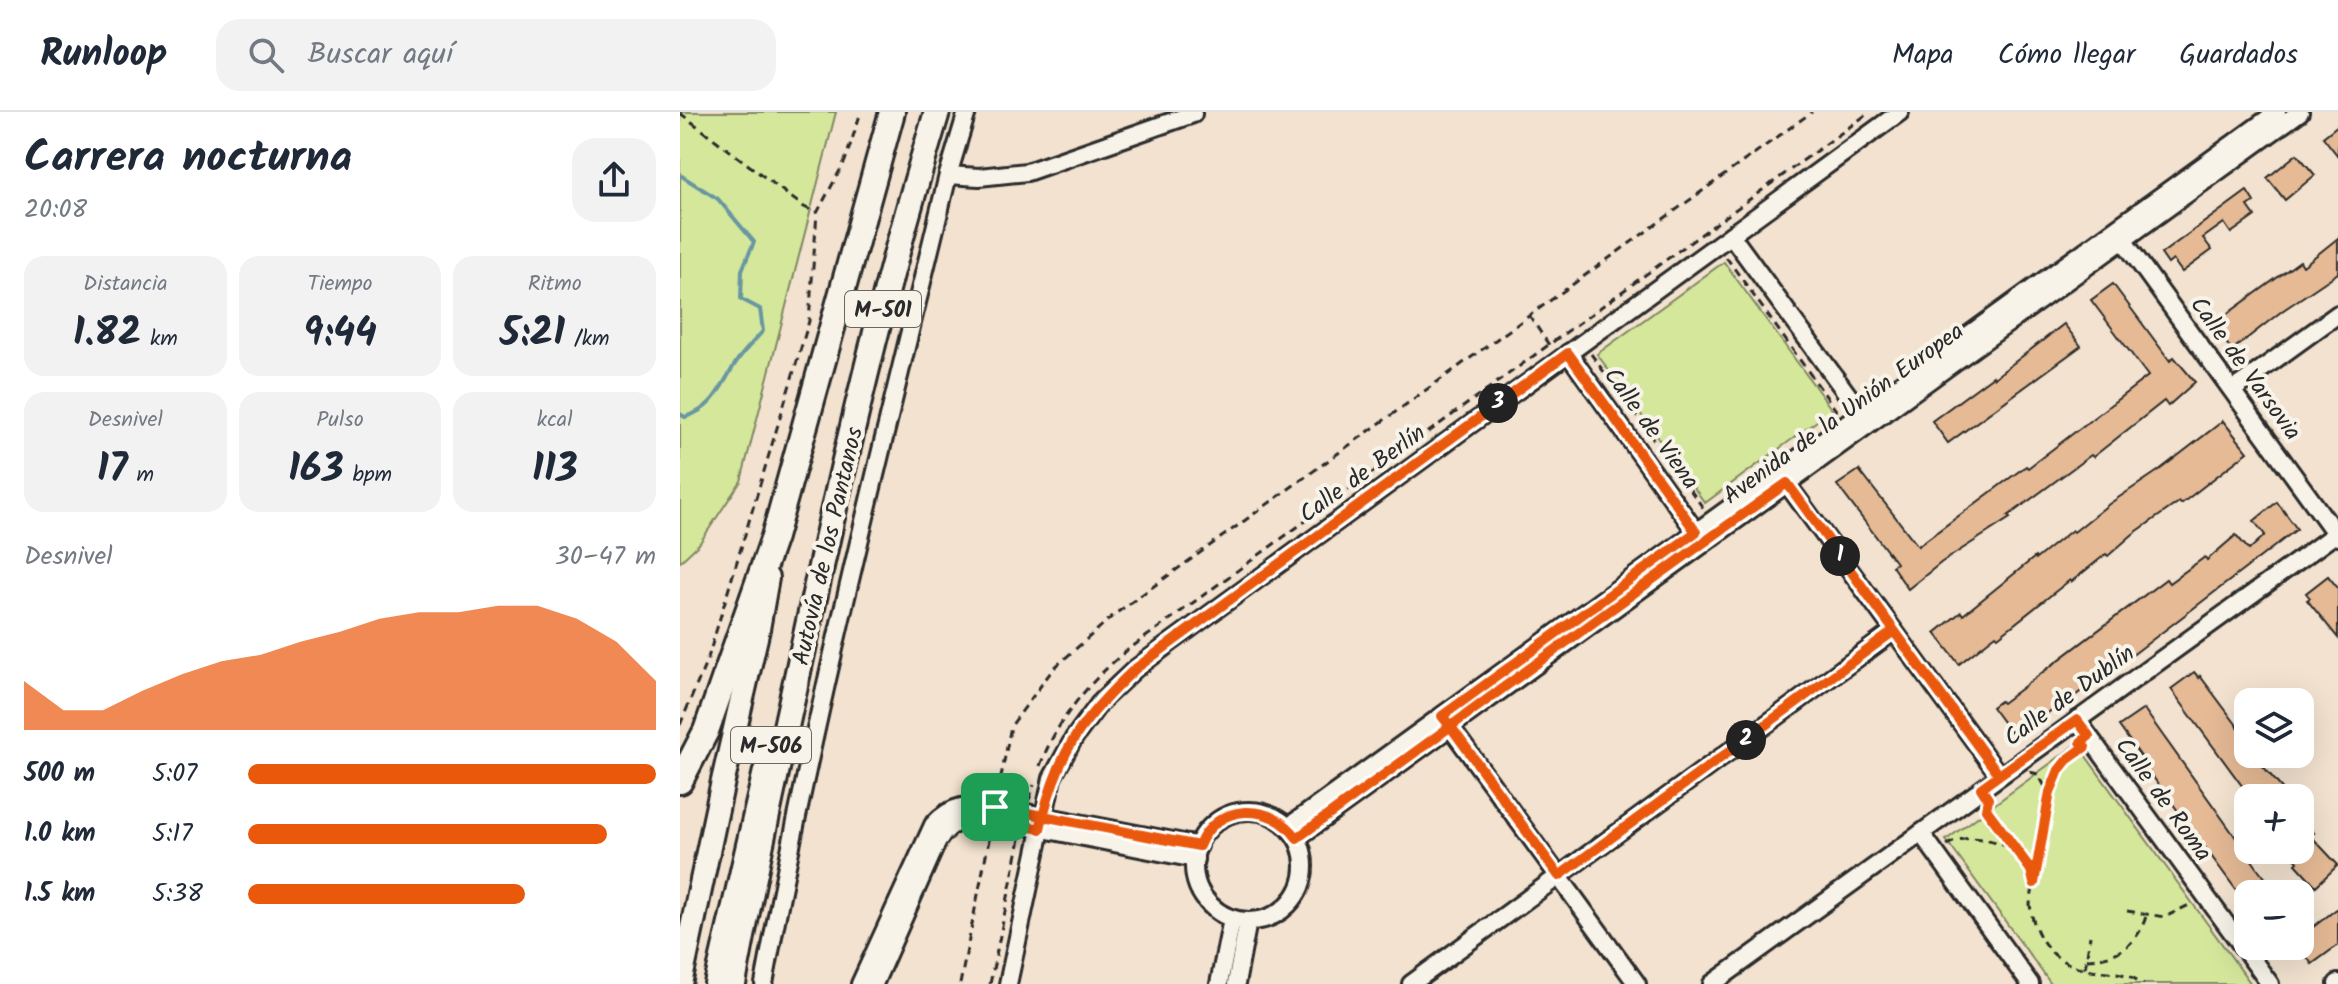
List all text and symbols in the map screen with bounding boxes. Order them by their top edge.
search box [216,19,776,91]
text: Runloop [40,25,168,85]
text: Buscar aquí [308,31,453,79]
icon: search [244,33,288,77]
text: Mapa [1892,33,1954,78]
text: Cómo llegar [1998,33,2135,78]
text: Guardados [2179,33,2298,78]
text: Carrera nocturna [24,124,352,194]
button: share [572,138,656,222]
text: 20:08 [24,189,87,231]
text: Distancia [83,267,168,302]
text: Tiempo [308,267,372,302]
text: Ritmo [528,267,582,302]
street label: Calle de Varsovia [2179,288,2311,449]
road number: M-501 [845,291,921,327]
text: 1.82 [73,302,141,366]
text: 9:44 [303,302,377,366]
text: 5:21 [500,302,565,366]
street label: Avenida de la Unión Europea [1715,313,1973,515]
text: km [141,322,178,357]
text: /km [565,322,610,357]
street label: Calle de Viena [1593,359,1709,498]
pin: 3 [1478,383,1518,423]
text: 3 [1492,385,1504,420]
text: Desnivel [88,403,163,438]
text: Pulso [316,403,364,438]
text: kcal [537,403,573,438]
street label: Calle de Berlín [1291,415,1434,534]
street label: Autovía de los Pantanos [782,423,875,669]
text: 17 [97,438,128,502]
text: 163 [288,438,344,502]
text: 113 [532,438,578,502]
text: m [128,458,154,493]
text: bpm [344,458,392,493]
text: Desnivel [24,536,113,578]
text: 30–47 m [555,536,656,578]
pin: 1 [1820,536,1860,576]
text: 1 [1837,538,1843,573]
street label: Calle de Dublín [1996,635,2144,757]
map controls [2234,688,2314,960]
button: layers [2234,688,2314,768]
pin: 2 [1726,720,1766,760]
text: 2 [1740,722,1752,757]
road number: M-506 [731,727,811,763]
street label: Calle de Roma [2104,730,2221,870]
text: 500 m [24,753,95,795]
text: 5:07 [152,753,197,795]
pin [961,773,1029,841]
button: + [2234,784,2314,864]
icon: arrive [973,785,1017,829]
text: 1.0 km [24,813,95,855]
text: 5:17 [152,813,193,855]
text: 1.5 km [24,873,95,915]
text: 5:38 [152,873,203,915]
button: − [2234,880,2314,960]

